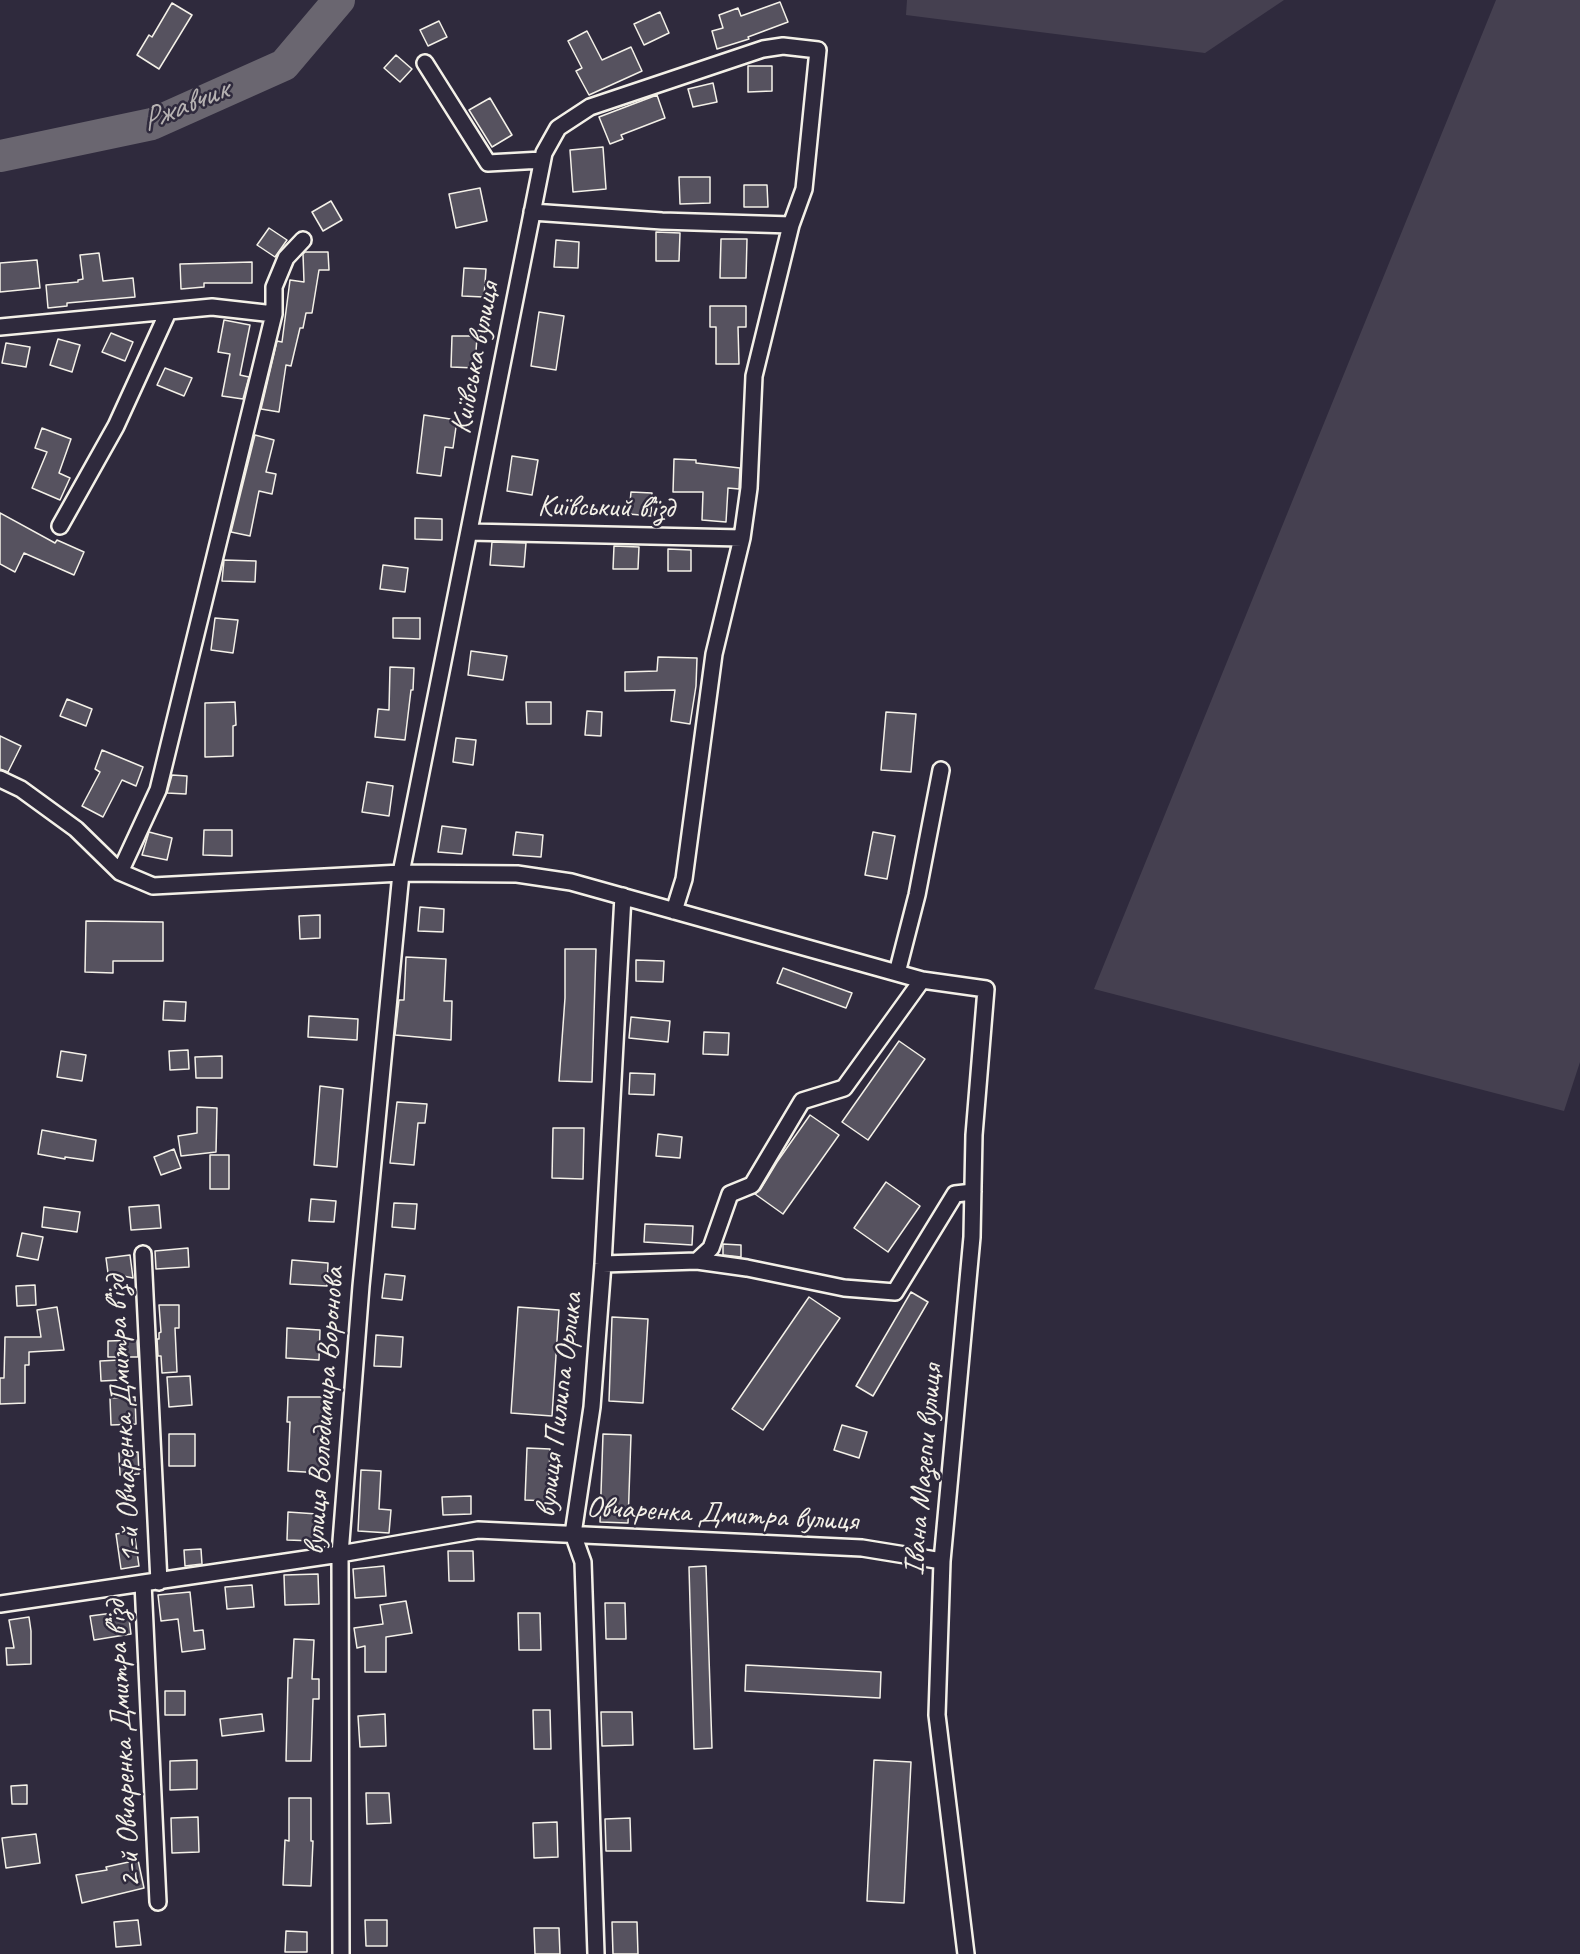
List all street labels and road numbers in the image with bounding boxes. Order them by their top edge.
street label: Київська вулиця [444,279,508,437]
street label: Київський в’їзд [537,489,675,527]
street label: вулиця Володимира Воронова [297,1266,353,1556]
street label: 1-й Овчаренка Дмитра в’їзд [99,1275,149,1563]
street label: вулиця Пилипа Орлика [528,1291,592,1519]
street label: Івана Мазепи вулиця [897,1363,951,1577]
street label: Овчаренка Дмитра вулиця [585,1490,859,1540]
street label: 2-й Овчаренка Дмитра в’їзд [99,1600,149,1888]

